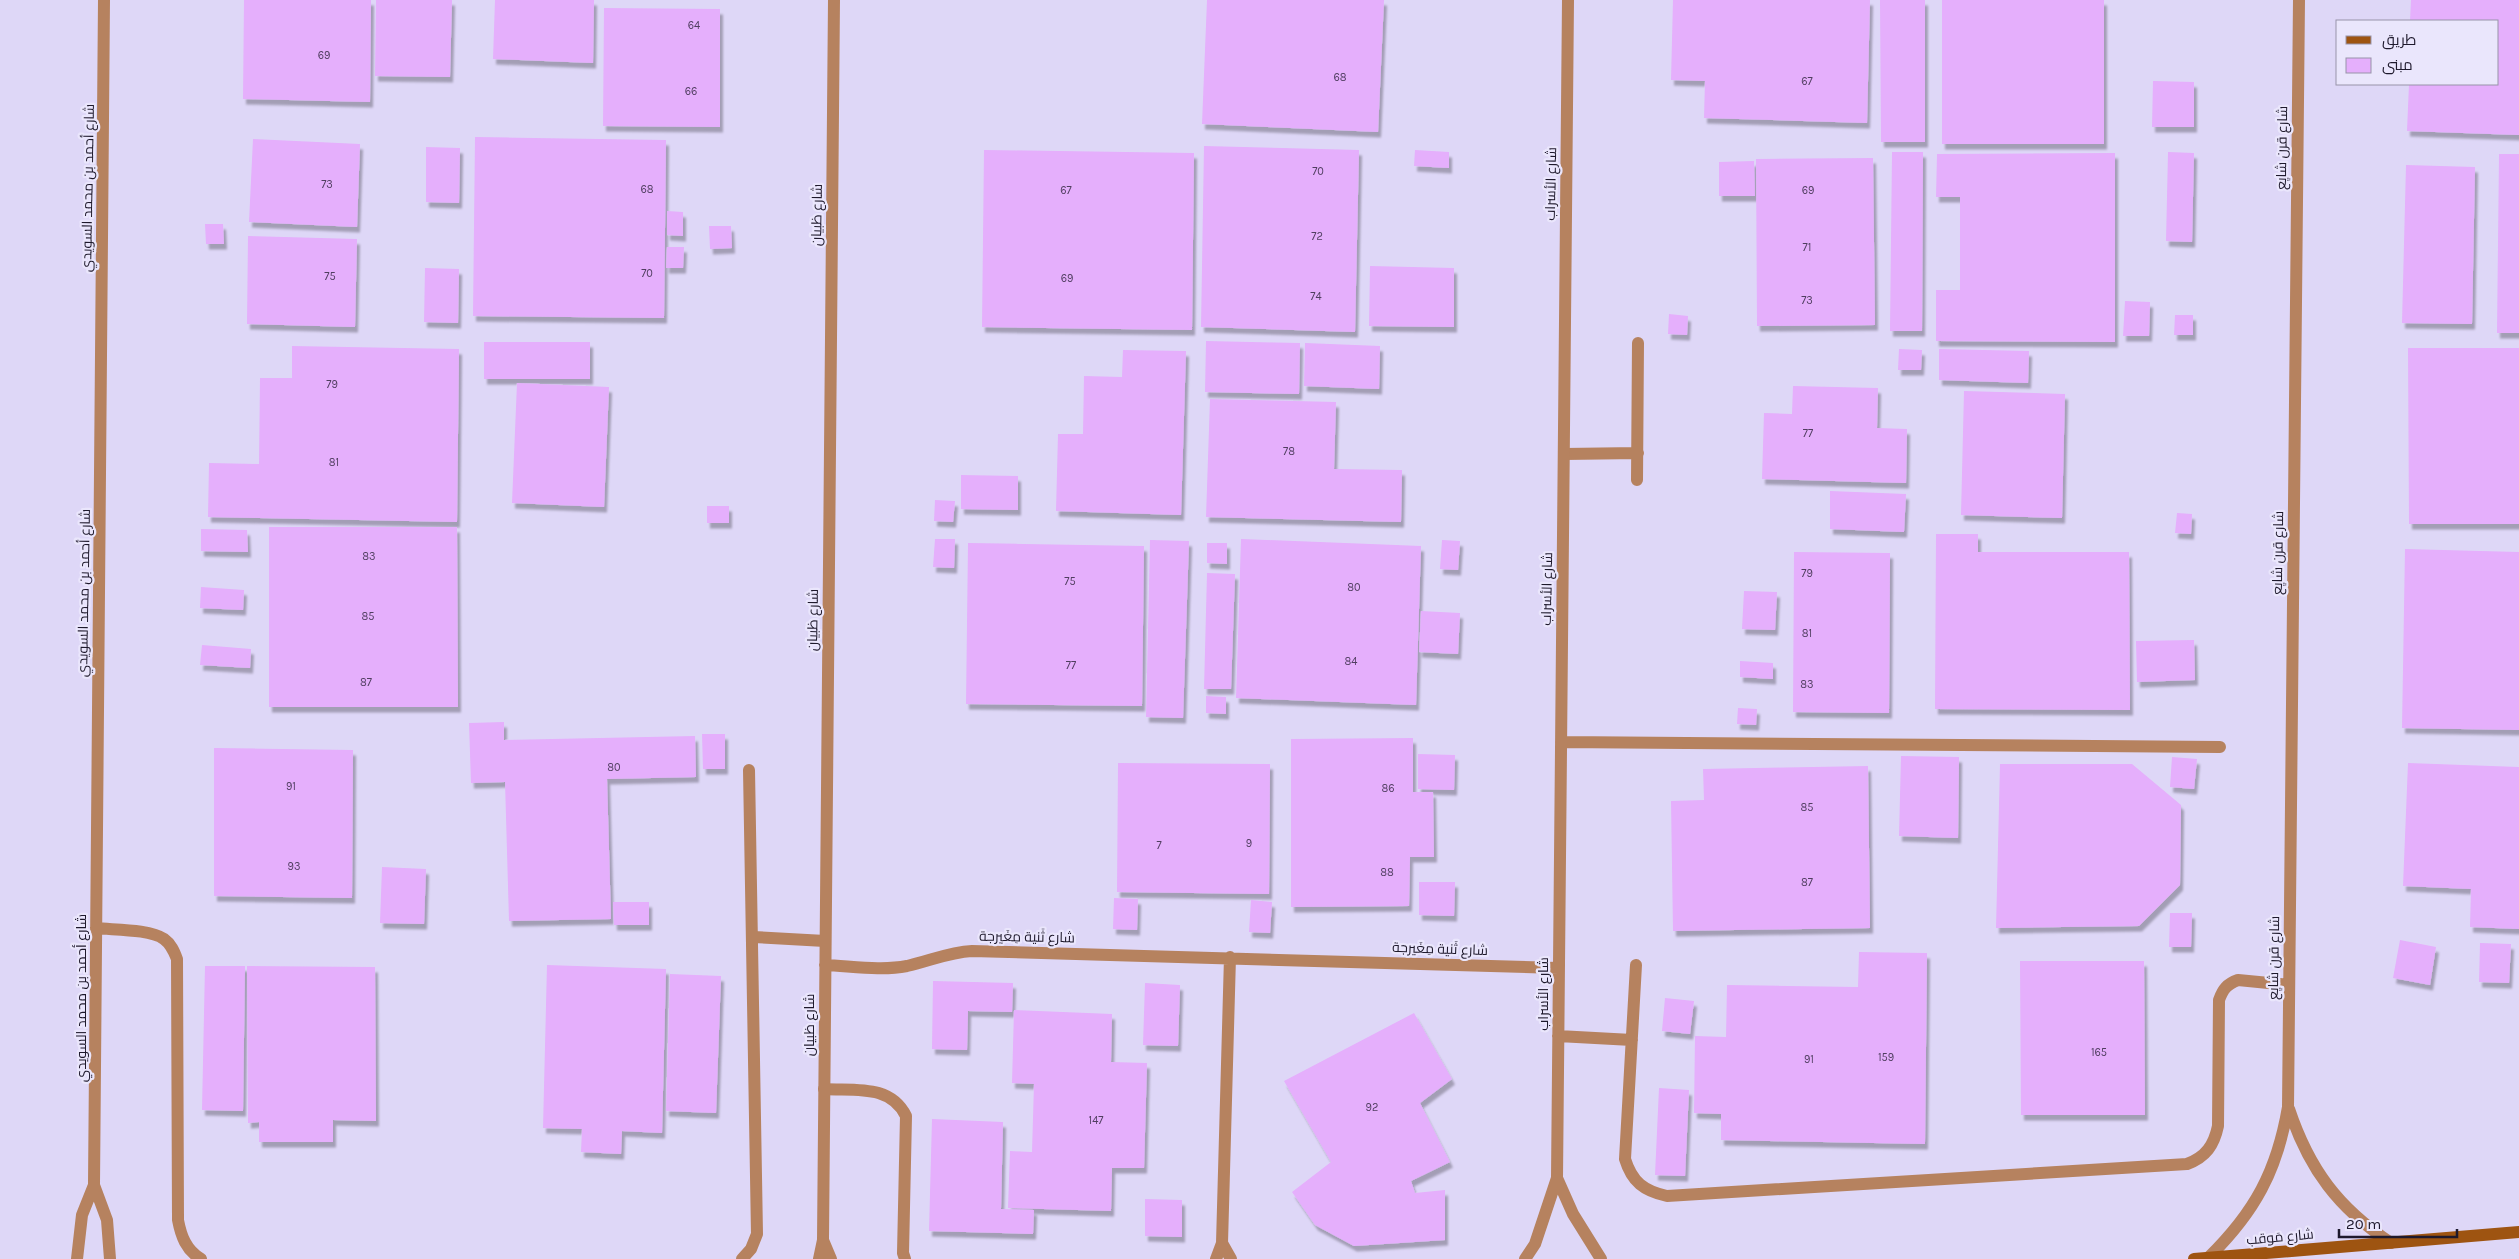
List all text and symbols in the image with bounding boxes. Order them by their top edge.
house number: 64 [688,19,700,32]
legend [2336,20,2499,85]
text: طريق [2382,31,2416,50]
house number: 69 [318,49,330,62]
text: مبنى [2382,56,2413,75]
house number: 68 [1333,71,1347,84]
house number: 67 [1801,75,1813,88]
house number: 66 [685,85,697,98]
street label: شارع أحمد بن محمد السويدي [77,104,101,272]
street label: شارع قرن شايِع [2273,106,2291,190]
street label: شارع الأسراب [1542,147,1560,221]
house number: 70 [1312,165,1324,178]
house number: 73 [321,178,333,191]
house number: 68 [640,183,654,196]
street label: شارع ظبيان [808,184,826,246]
house number: 67 [1060,184,1072,197]
house number: 69 [1802,184,1814,197]
house number: 72 [1311,230,1323,243]
house number: 71 [1803,241,1811,254]
house number: 70 [641,267,653,280]
house number: 75 [324,270,336,283]
house number: 69 [1061,272,1073,285]
house number: 74 [1310,290,1322,303]
house number: 73 [1801,294,1813,307]
house number: 79 [326,378,338,391]
house number: 77 [1803,427,1813,440]
house number: 78 [1283,445,1295,458]
house number: 81 [329,456,339,469]
street label: شارع أحمد بن محمد السويدي [73,509,97,677]
street label: شارع قرن شايِع [2269,511,2287,595]
house number: 83 [362,550,376,563]
street label: شارع الأسراب [1538,552,1556,626]
house number: 79 [1801,567,1813,580]
house number: 75 [1064,575,1076,588]
house number: 80 [1347,581,1361,594]
street label: شارع ظبيان [804,589,822,651]
house number: 85 [362,610,374,623]
house number: 81 [1802,627,1812,640]
house number: 84 [1345,655,1357,668]
house number: 77 [1066,659,1076,672]
house number: 87 [360,676,372,689]
house number: 83 [1800,678,1814,691]
house number: 80 [607,761,621,774]
house number: 91 [286,780,296,793]
house number: 86 [1381,782,1395,795]
house number: 85 [1801,801,1813,814]
house number: 9 [1246,837,1252,850]
house number: 7 [1156,839,1162,852]
house number: 93 [288,860,300,873]
house number: 88 [1380,866,1394,879]
house number: 87 [1801,876,1813,889]
street label: شارع أحمد بن محمد السويدي [72,914,93,1082]
street label: شارع قرن شايِع [2265,916,2283,1000]
street label: شارع ثَنية مِغَيرجة [979,928,1075,946]
street label: شارع ثَنية مِغَيرجة [1392,939,1488,959]
street label: شارع الأسراب [1535,957,1552,1031]
street label: شارع ظبيان [801,994,818,1056]
house number: 165 [2091,1046,2107,1059]
house number: 159 [1878,1051,1894,1064]
house number: 91 [1804,1053,1814,1066]
house number: 92 [1366,1101,1378,1114]
house number: 147 [1089,1114,1103,1127]
scale bar [2339,1206,2456,1238]
text: 20 m [2346,1215,2381,1233]
street label: شارع مَوقب [2246,1226,2314,1248]

